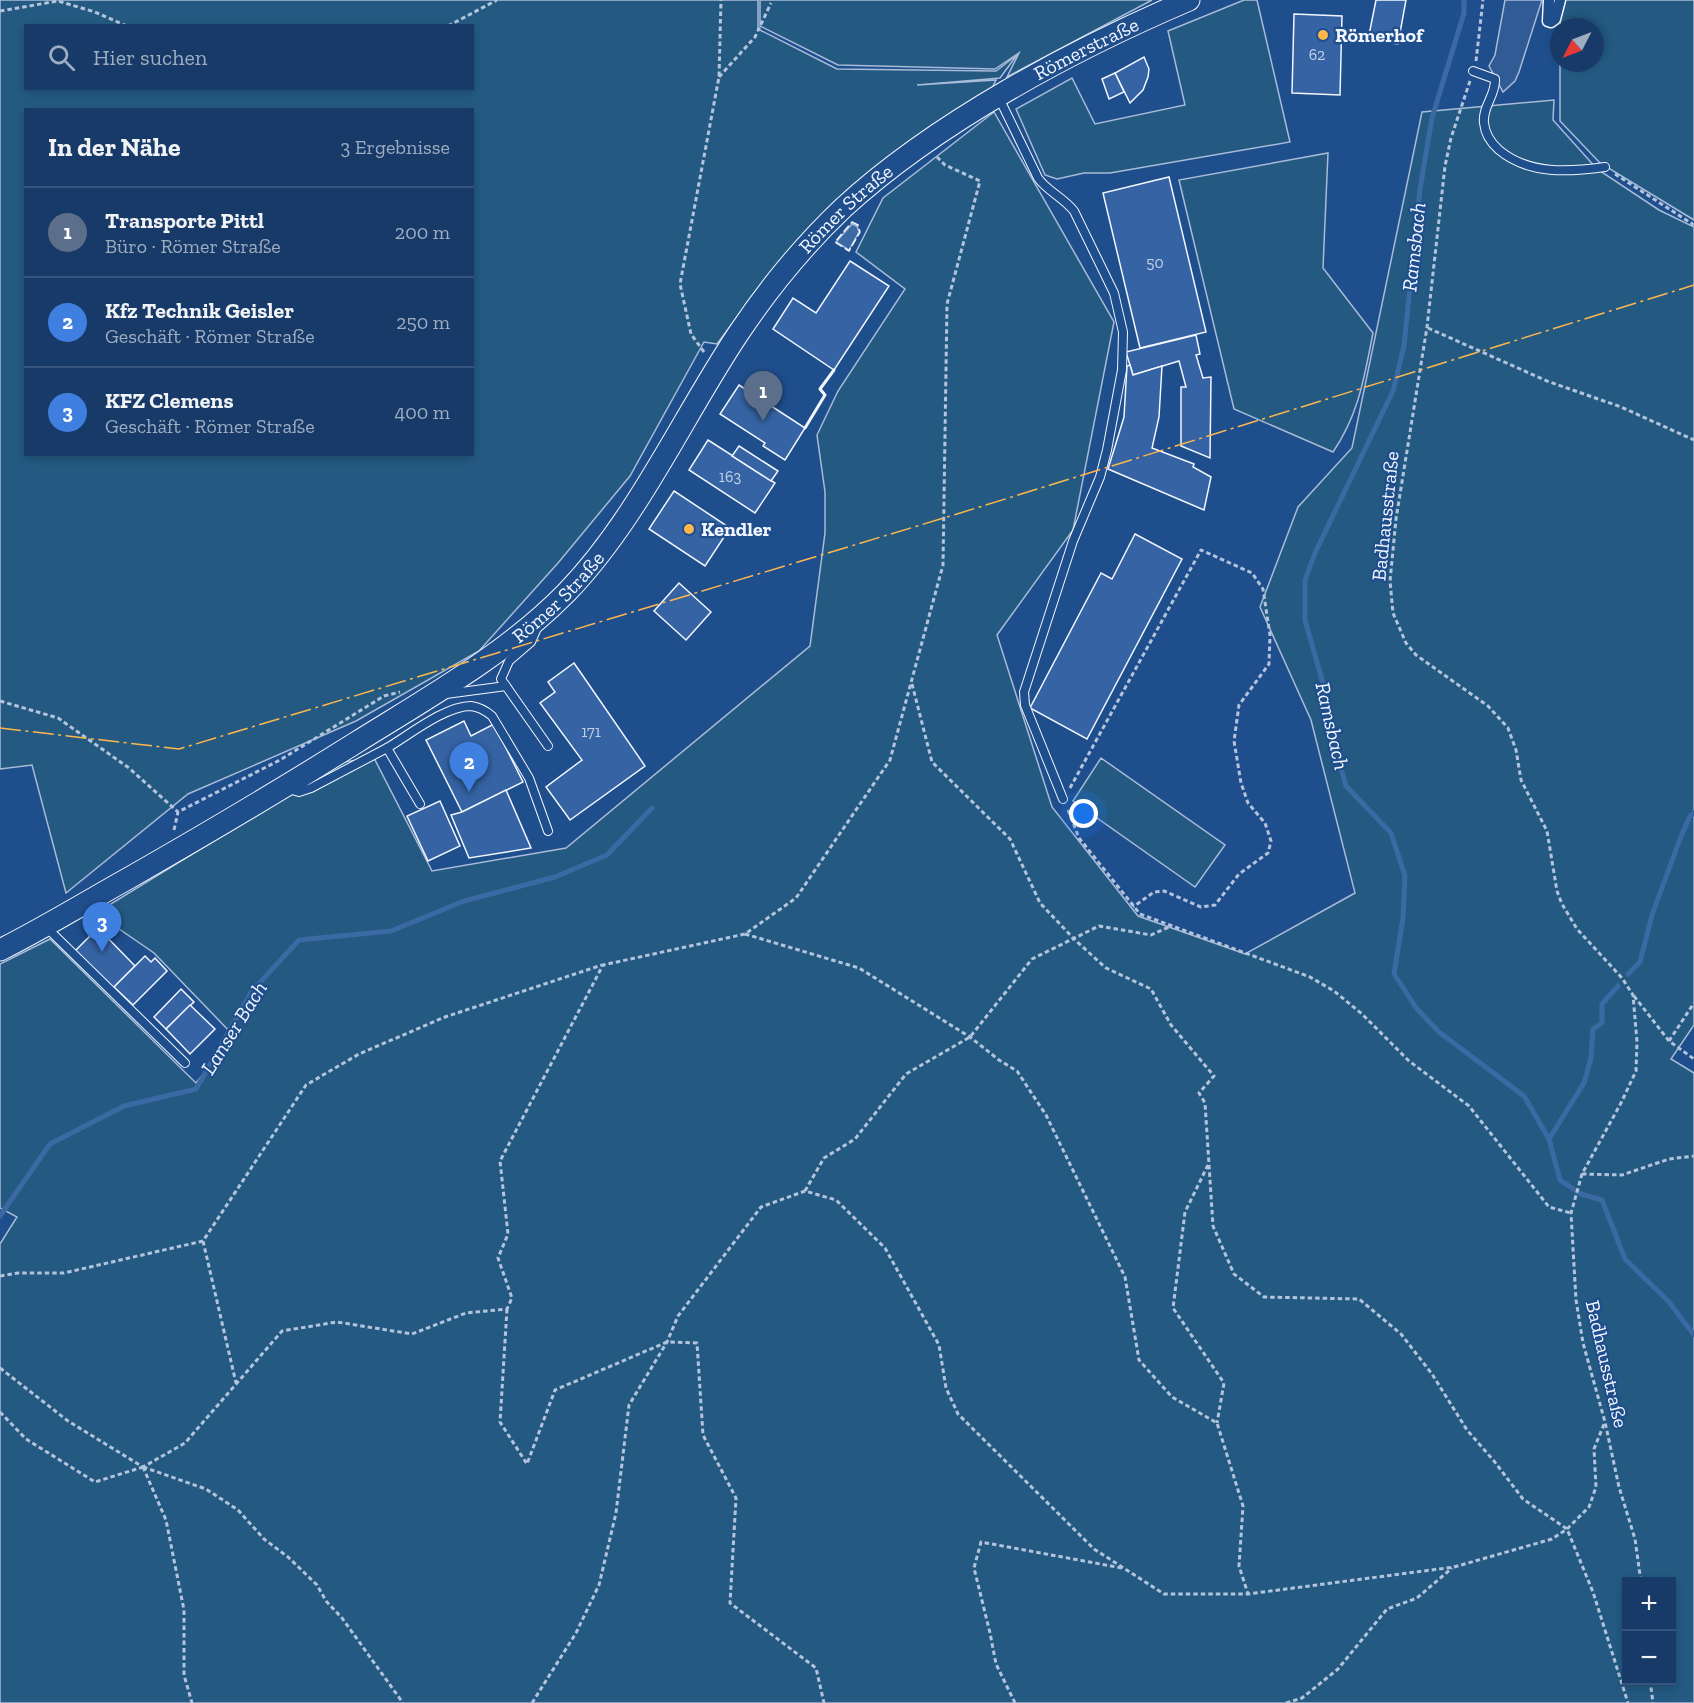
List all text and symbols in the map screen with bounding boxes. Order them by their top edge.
street label: Römerstraße [1030,12,1142,85]
north arrow [1550,18,1604,72]
place label: Römerhof [1335,23,1425,47]
search box [24,24,474,90]
marker: Römerhof [1316,28,1330,42]
icon: search [45,41,78,74]
text: Hier suchen [93,44,207,71]
house number: 62 [1309,45,1325,64]
text: In der Nähe [48,131,180,163]
text: 3 Ergebnisse [341,135,450,159]
street label: Römer Straße [793,159,898,258]
water label: Ramsbach [1396,201,1431,293]
text: Transporte Pittl [105,207,264,234]
text: 1 [63,220,72,244]
text: 200 m [395,220,450,244]
text: Büro · Römer Straße [105,234,281,258]
house number: 50 [1146,253,1164,272]
text: Kfz Technik Geisler [105,297,294,324]
text: 2 [62,310,73,334]
text: 250 m [396,310,450,334]
text: Geschäft · Römer Straße [105,324,315,348]
pin: 1 [744,372,783,421]
text: KFZ Clemens [105,387,233,414]
text: 3 [62,400,73,424]
text: 400 m [394,400,450,424]
text: Geschäft · Römer Straße [105,414,315,438]
street label: Badhausstraße [1366,450,1404,582]
house number: 163 [719,467,741,486]
place label: Kendler [701,517,772,541]
marker: Kendler [682,522,696,536]
street label: Römer Straße [507,547,609,648]
water label: Ramsbach [1310,680,1355,772]
house number: 171 [581,722,601,741]
pin: 2 [450,742,488,792]
your location [1069,799,1098,828]
pin: 3 [82,902,122,952]
water label: Lanser Bach [195,977,272,1079]
street label: Badhausstraße [1581,1298,1633,1430]
map controls [1622,1577,1676,1685]
button: + [1622,1577,1676,1631]
button: − [1622,1631,1676,1685]

